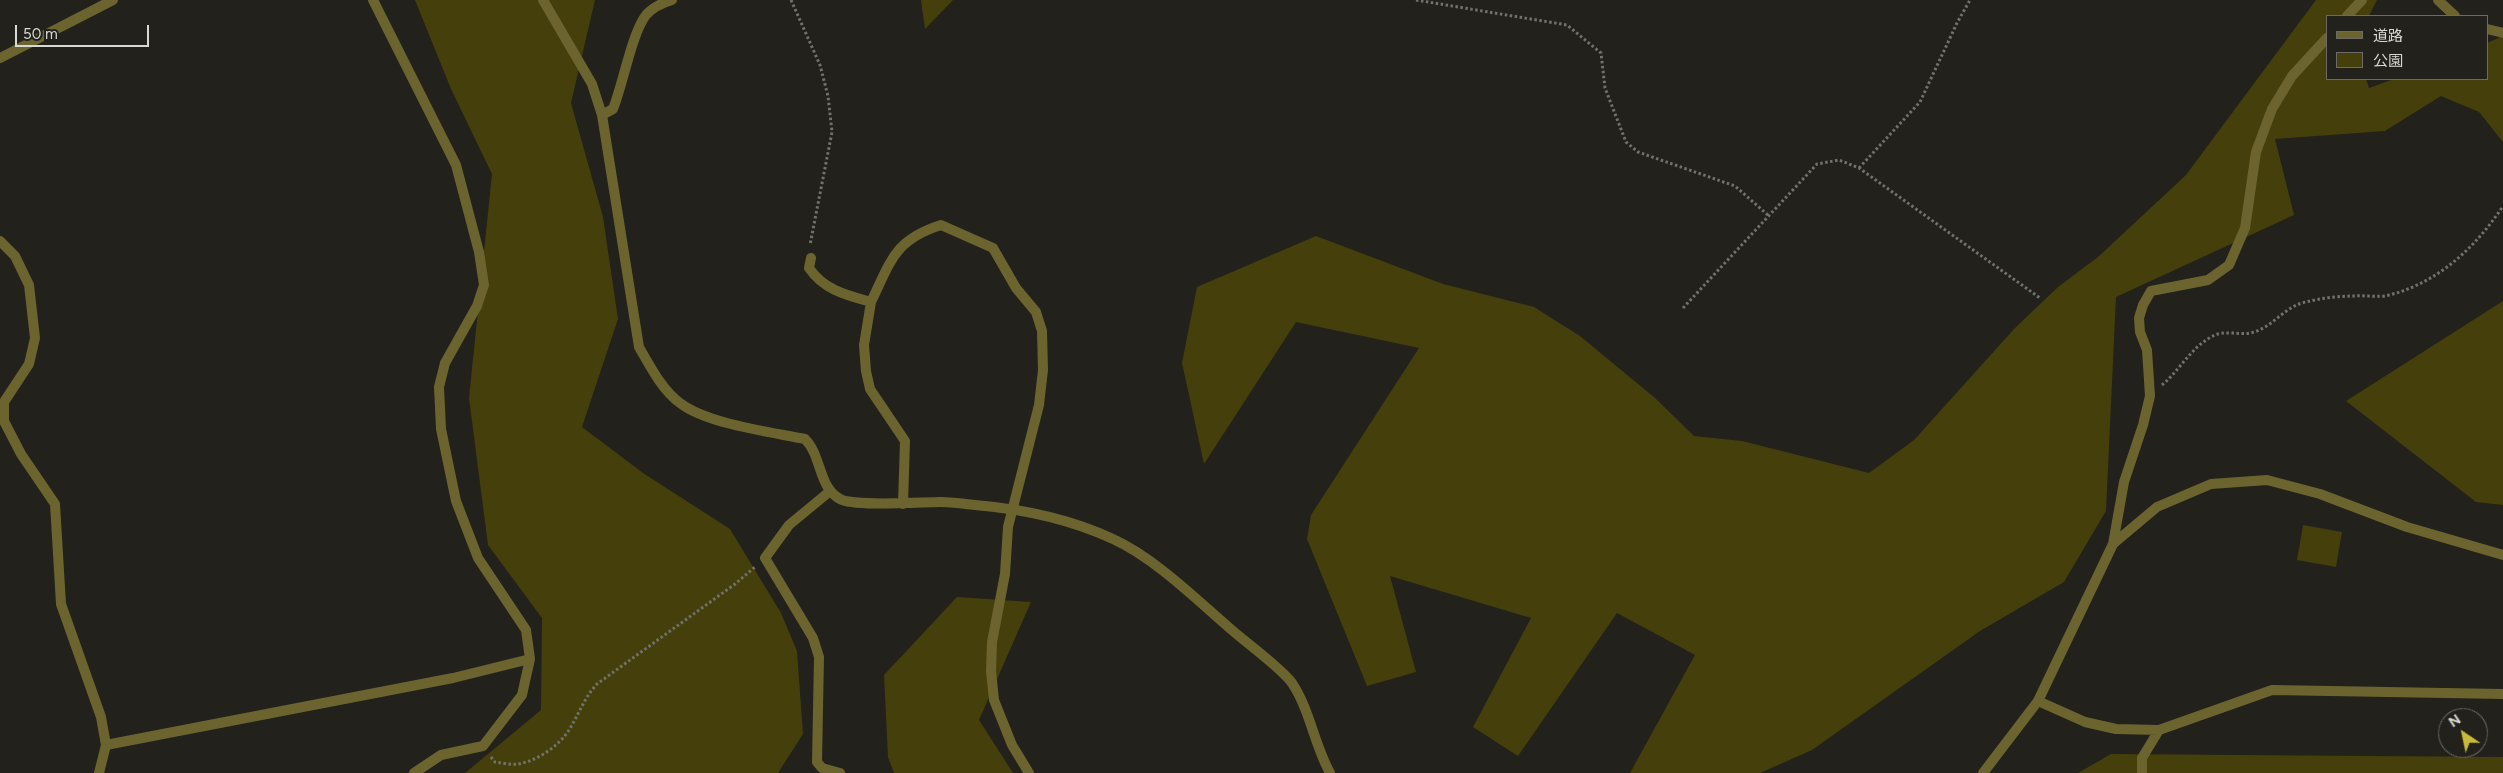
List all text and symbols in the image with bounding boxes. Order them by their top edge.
scale bar [18,15,151,47]
legend [2326,15,2488,80]
text: 50 m [23,25,58,43]
text: 道路 [2373,27,2403,45]
text: 公園 [2373,52,2403,70]
north arrow [2438,708,2488,758]
text: N [2446,711,2464,731]

